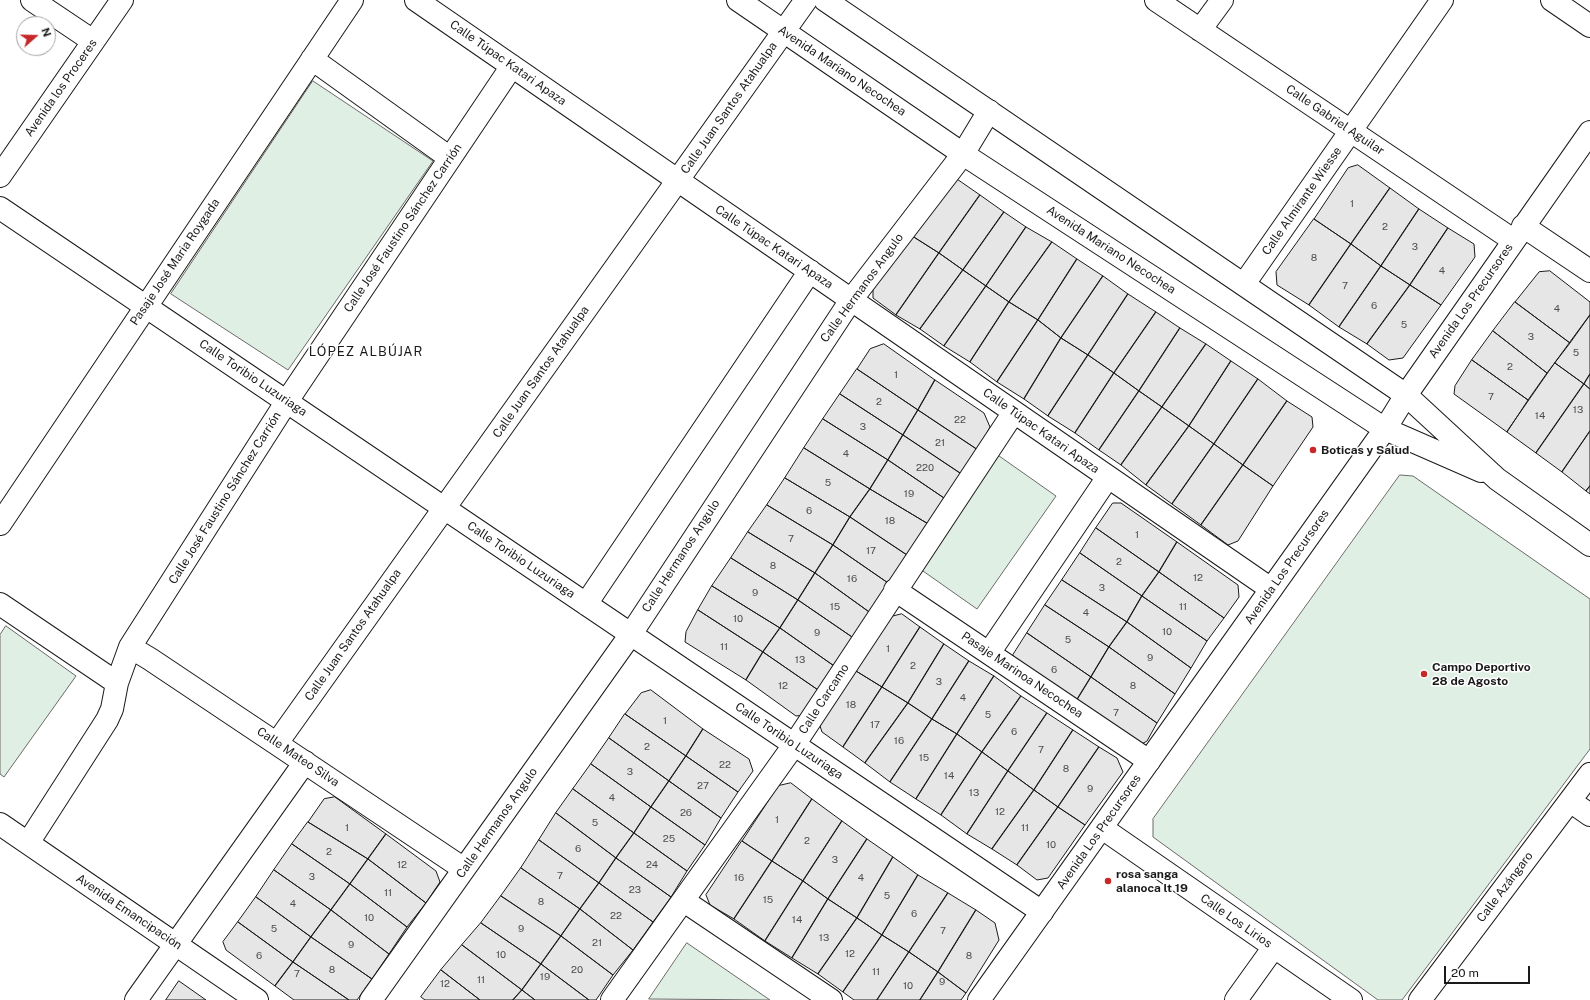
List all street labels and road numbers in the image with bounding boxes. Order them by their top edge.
street label: Calle Túpac Katari Apaza [447,17,569,109]
street label: Avenida Mariano Necochea [775,23,909,119]
street label: Avenida los Proceres [22,36,100,140]
street label: Calle Juan Santos Atahualpa [678,39,780,177]
street label: Calle Gabriel Aguilar [1283,82,1387,158]
street label: Calle José Faustino Sánchez Carrión [341,141,465,315]
street label: Calle Almirante Wiesse [1259,144,1345,258]
street label: Pasaje José Maria Roygada [127,196,223,328]
street label: Calle Túpac Katari Apaza [712,202,836,292]
street label: Avenida Mariano Necochea [1044,203,1178,297]
street label: Calle Hermanos Angulo [818,231,906,345]
street label: Avenida Los Precursores [1426,241,1516,361]
street label: Calle Juan Santos Atahualpa [490,303,592,441]
street label: Calle Toribio Luzuriaga [196,337,310,419]
street label: Calle Túpac Katari Apaza [980,385,1102,477]
street label: Calle José Faustino Sánchez Carrión [166,409,284,587]
street label: Calle Hermanos Angulo [639,497,723,615]
street label: Avenida Los Precursores [1242,507,1332,627]
street label: Calle Toribio Luzuriaga [464,519,578,601]
street label: Calle Juan Santos Atahualpa [302,566,404,704]
street label: Pasaje Marinoa Necochea [958,629,1086,721]
street label: Calle Carcamo [796,661,852,737]
street label: Calle Toribio Luzuriaga [732,700,846,782]
street label: Calle Mateo Silva [254,724,342,790]
street label: Calle Hermanos Angulo [453,765,541,881]
street label: Avenida Los Precursores [1054,772,1144,892]
street label: Calle Azángaro [1474,849,1536,925]
street label: Avenida Emancipación [73,871,185,953]
street label: Calle Los Lirios [1197,891,1275,951]

